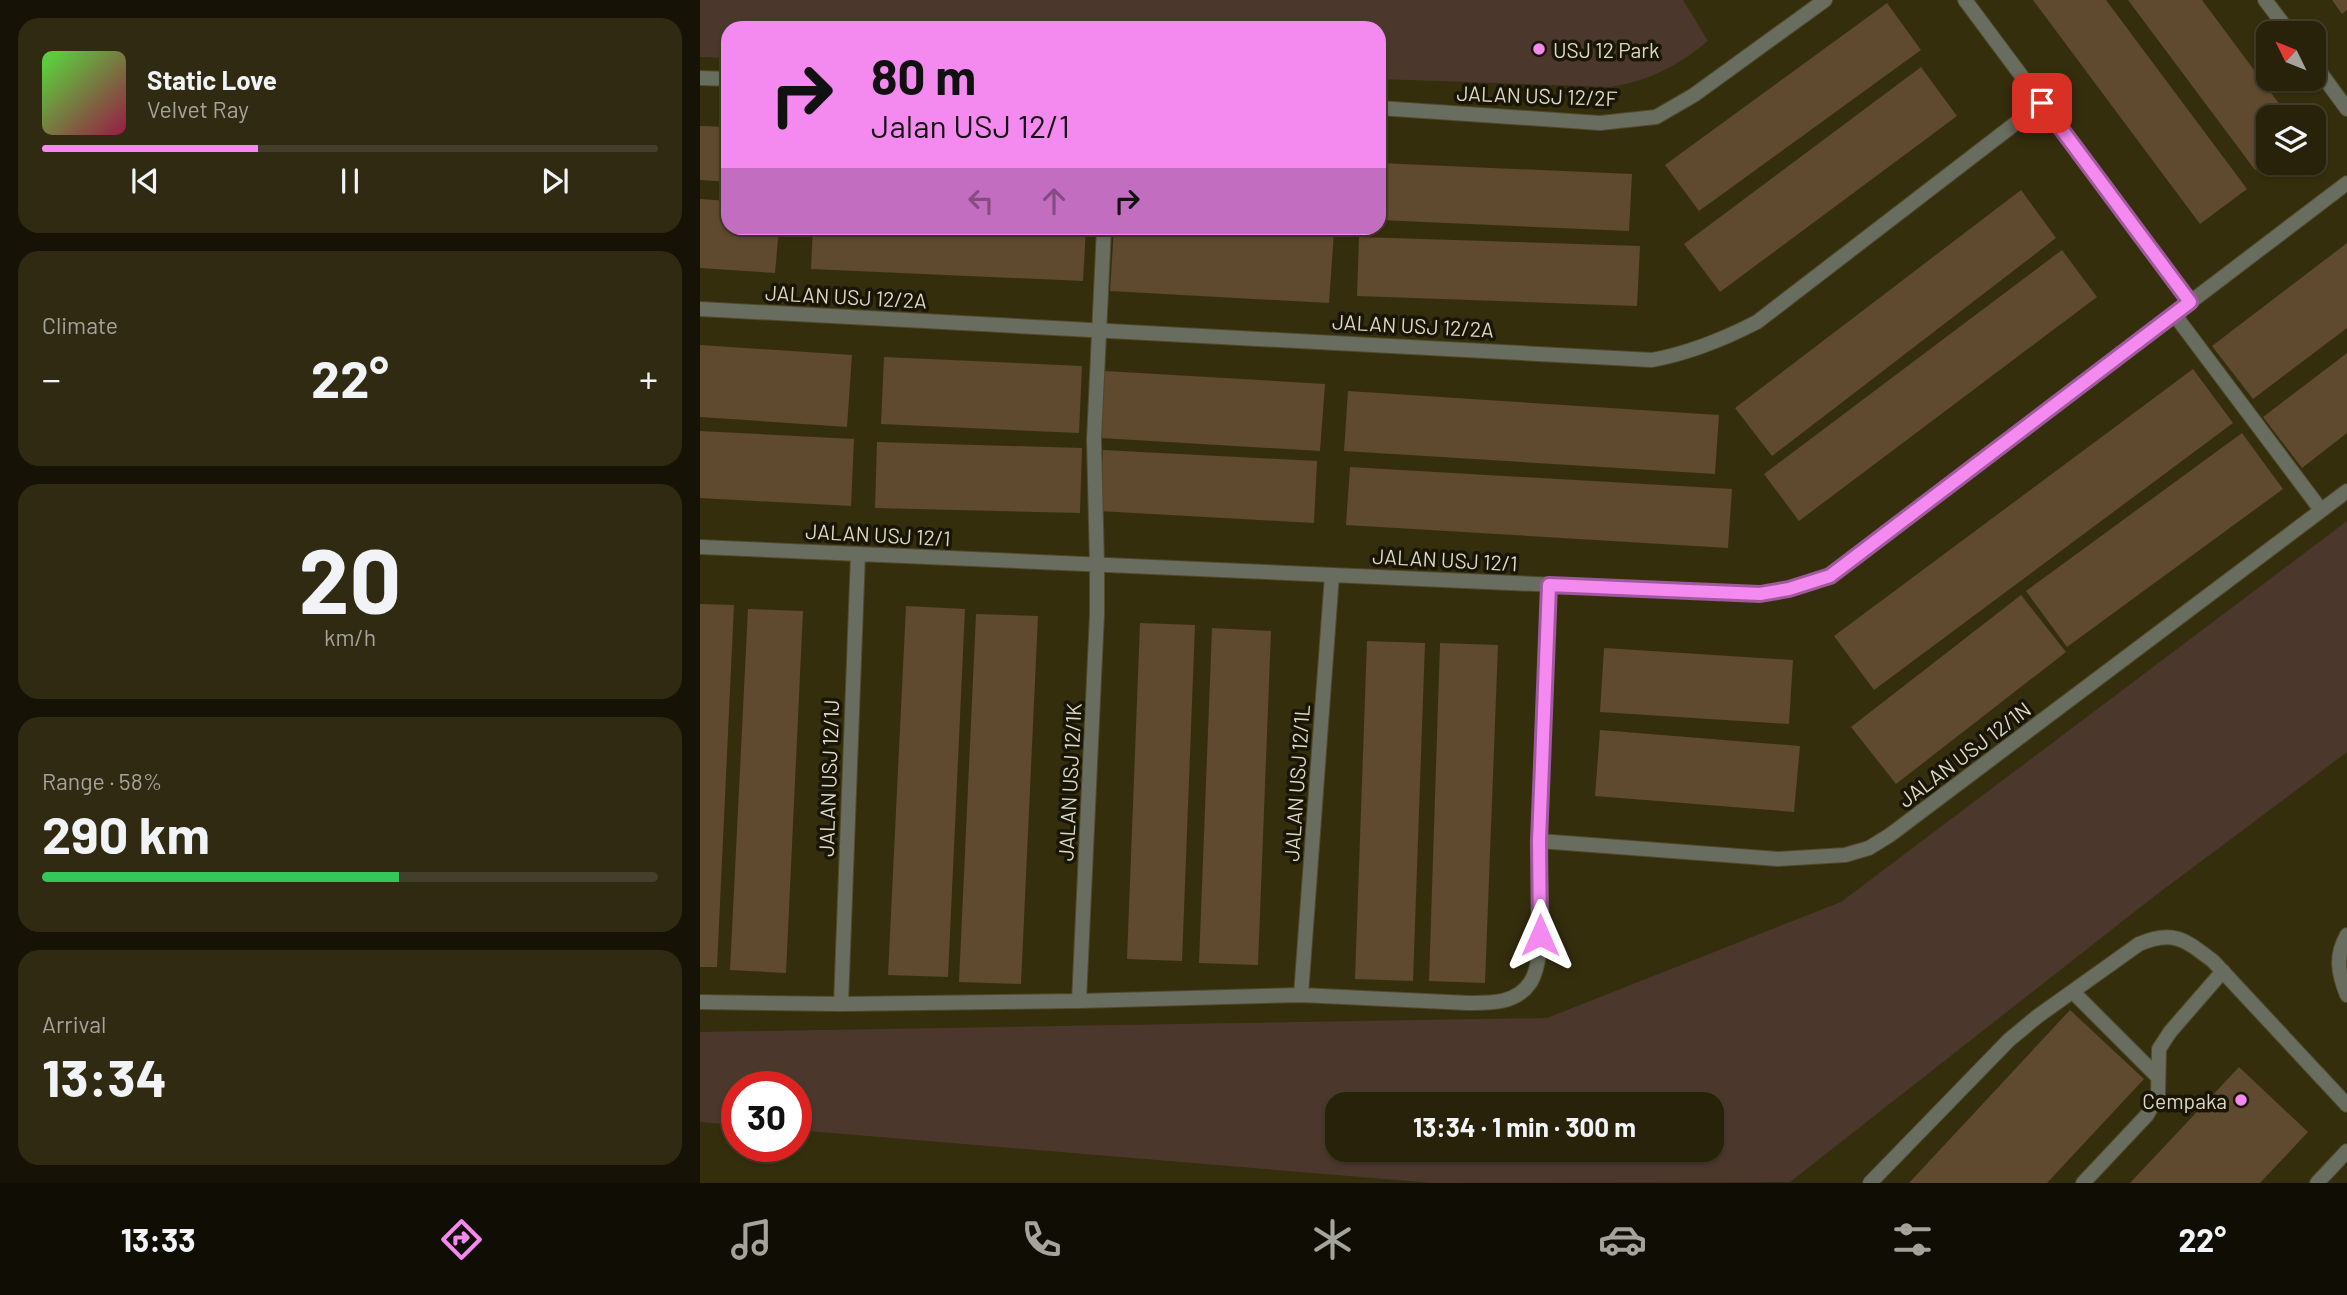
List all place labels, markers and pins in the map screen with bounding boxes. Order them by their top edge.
place label: USJ 12 Park [1553,37,1659,62]
marker: USJ 12 Park [1531,41,1547,57]
pin [2012,73,2072,133]
place label: Cempaka [2142,1088,2227,1113]
marker: Cempaka [2233,1092,2249,1108]

